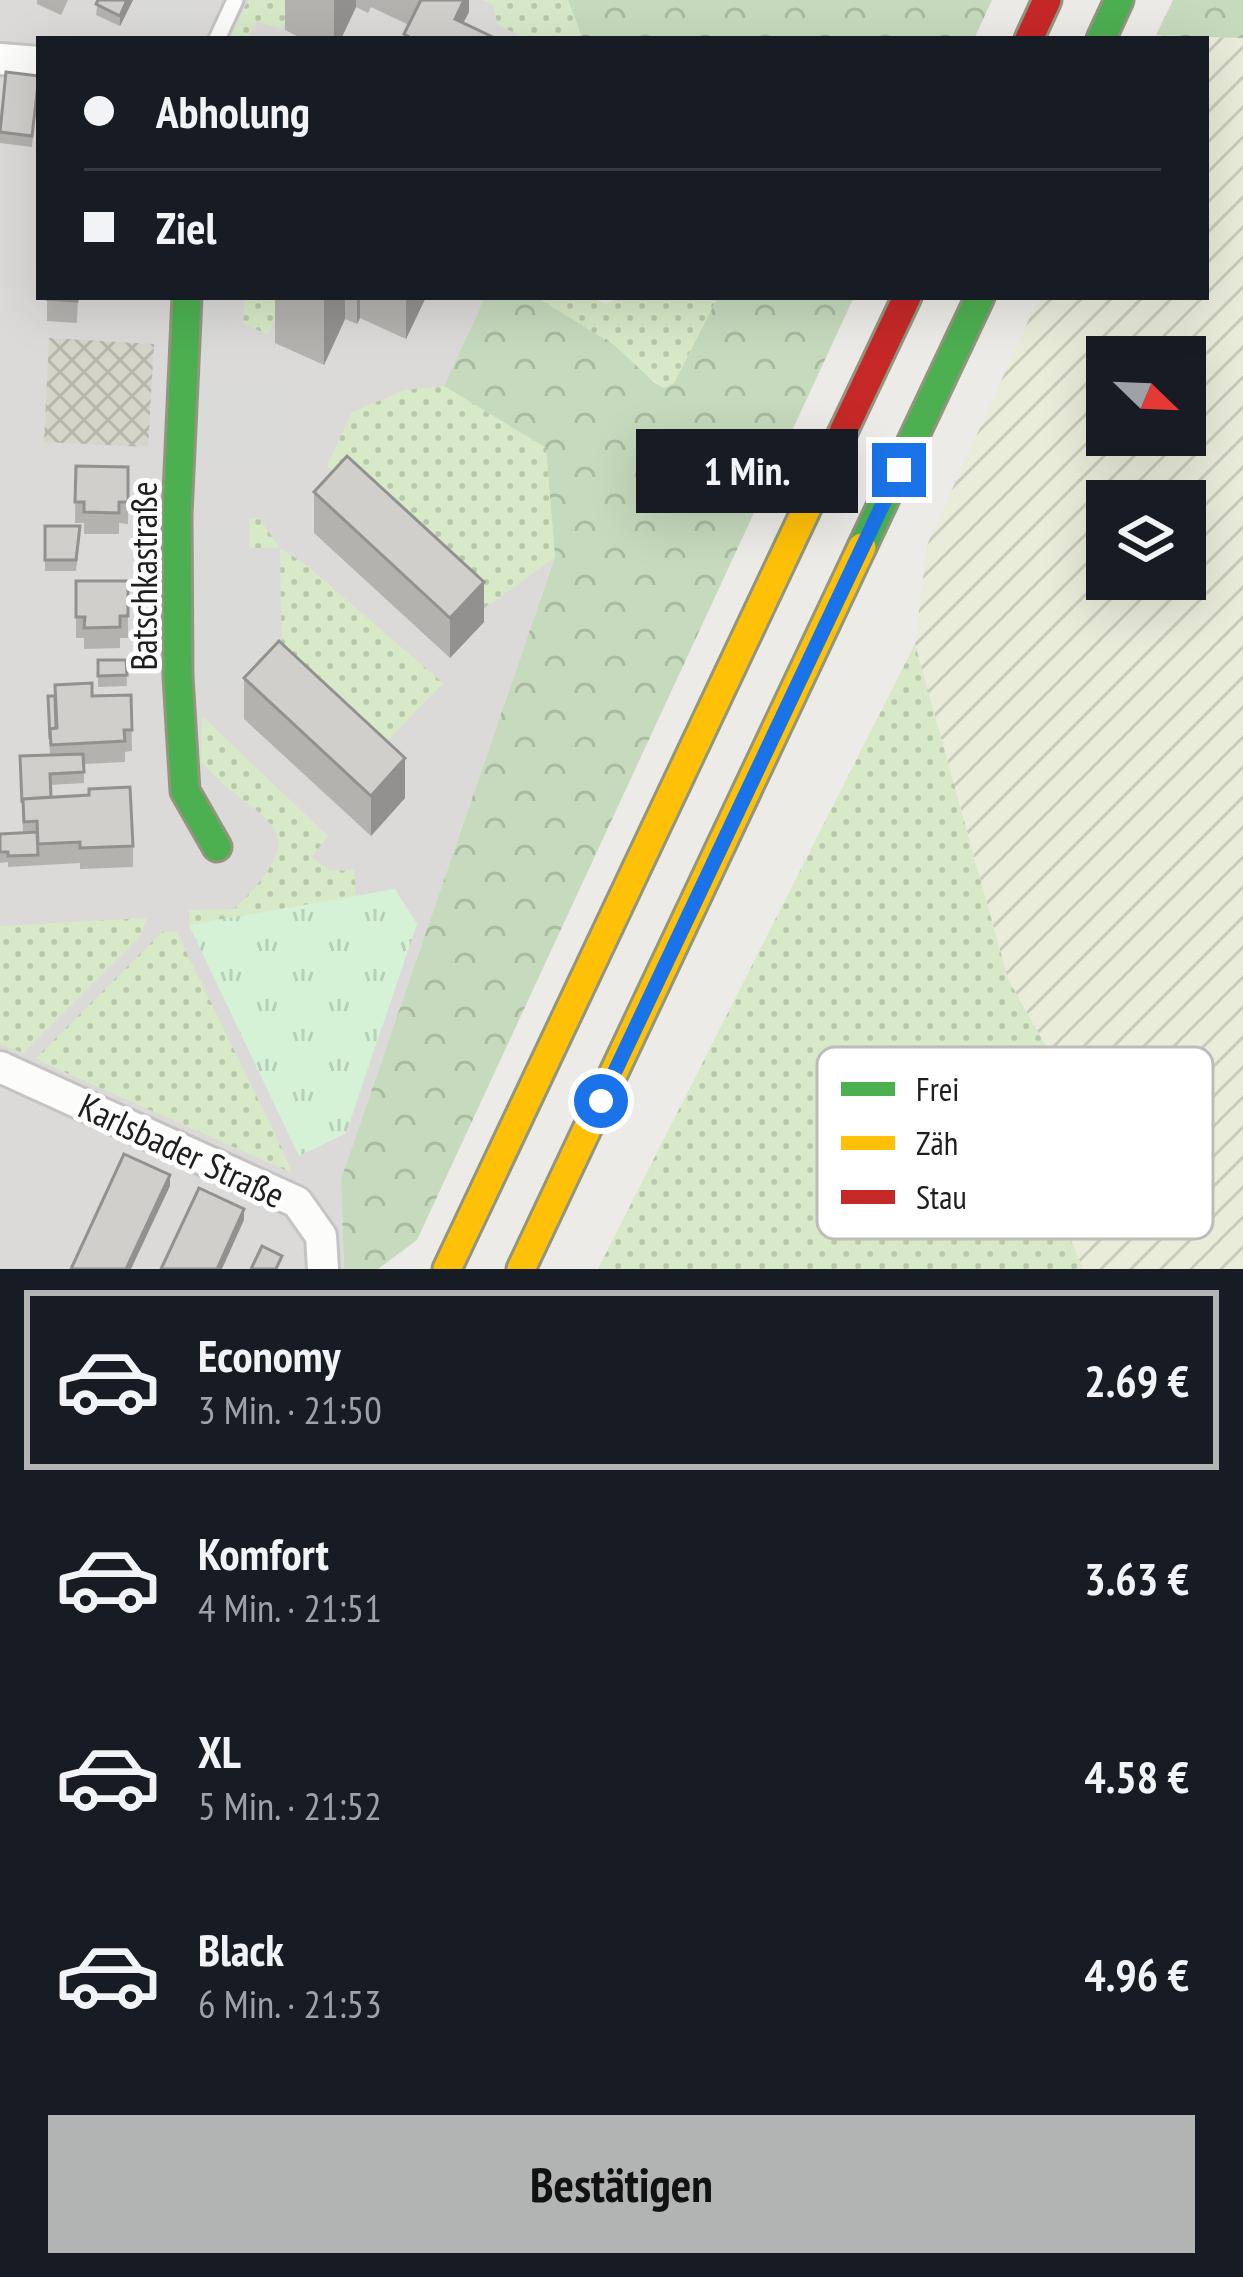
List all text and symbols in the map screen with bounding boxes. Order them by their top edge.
text: Abholung [156,82,310,140]
text: Ziel [156,198,216,256]
north arrow [1086,336,1206,456]
map controls [1086,336,1206,600]
callout: 1 Min. [635,428,857,512]
route end [872,443,926,497]
text: 1 Min. [703,445,791,496]
button: layers [1086,480,1206,600]
street label: Batschkastraße [120,481,167,671]
legend [817,1047,1213,1239]
text: Frei [916,1067,959,1110]
route start [574,1074,628,1128]
street label: Karlsbader Straße [72,1082,292,1218]
text: Zäh [916,1121,958,1164]
text: Stau [916,1175,967,1218]
icon: car [54,1326,162,1434]
text: Economy [198,1326,341,1384]
text: 2.69 € [1084,1351,1189,1409]
text: 3 Min. · 21:50 [198,1384,382,1435]
icon: car [54,1524,162,1632]
text: Komfort [198,1524,329,1582]
text: 3.63 € [1084,1549,1189,1607]
text: 4 Min. · 21:51 [198,1582,382,1633]
icon: car [54,1722,162,1830]
text: XL [198,1722,241,1780]
text: 4.58 € [1084,1747,1189,1805]
text: 5 Min. · 21:52 [198,1780,382,1831]
icon: car [54,1920,162,2028]
text: Black [198,1920,284,1978]
text: 4.96 € [1084,1945,1189,2003]
text: 6 Min. · 21:53 [198,1978,382,2029]
button: Bestätigen [48,2115,1195,2253]

